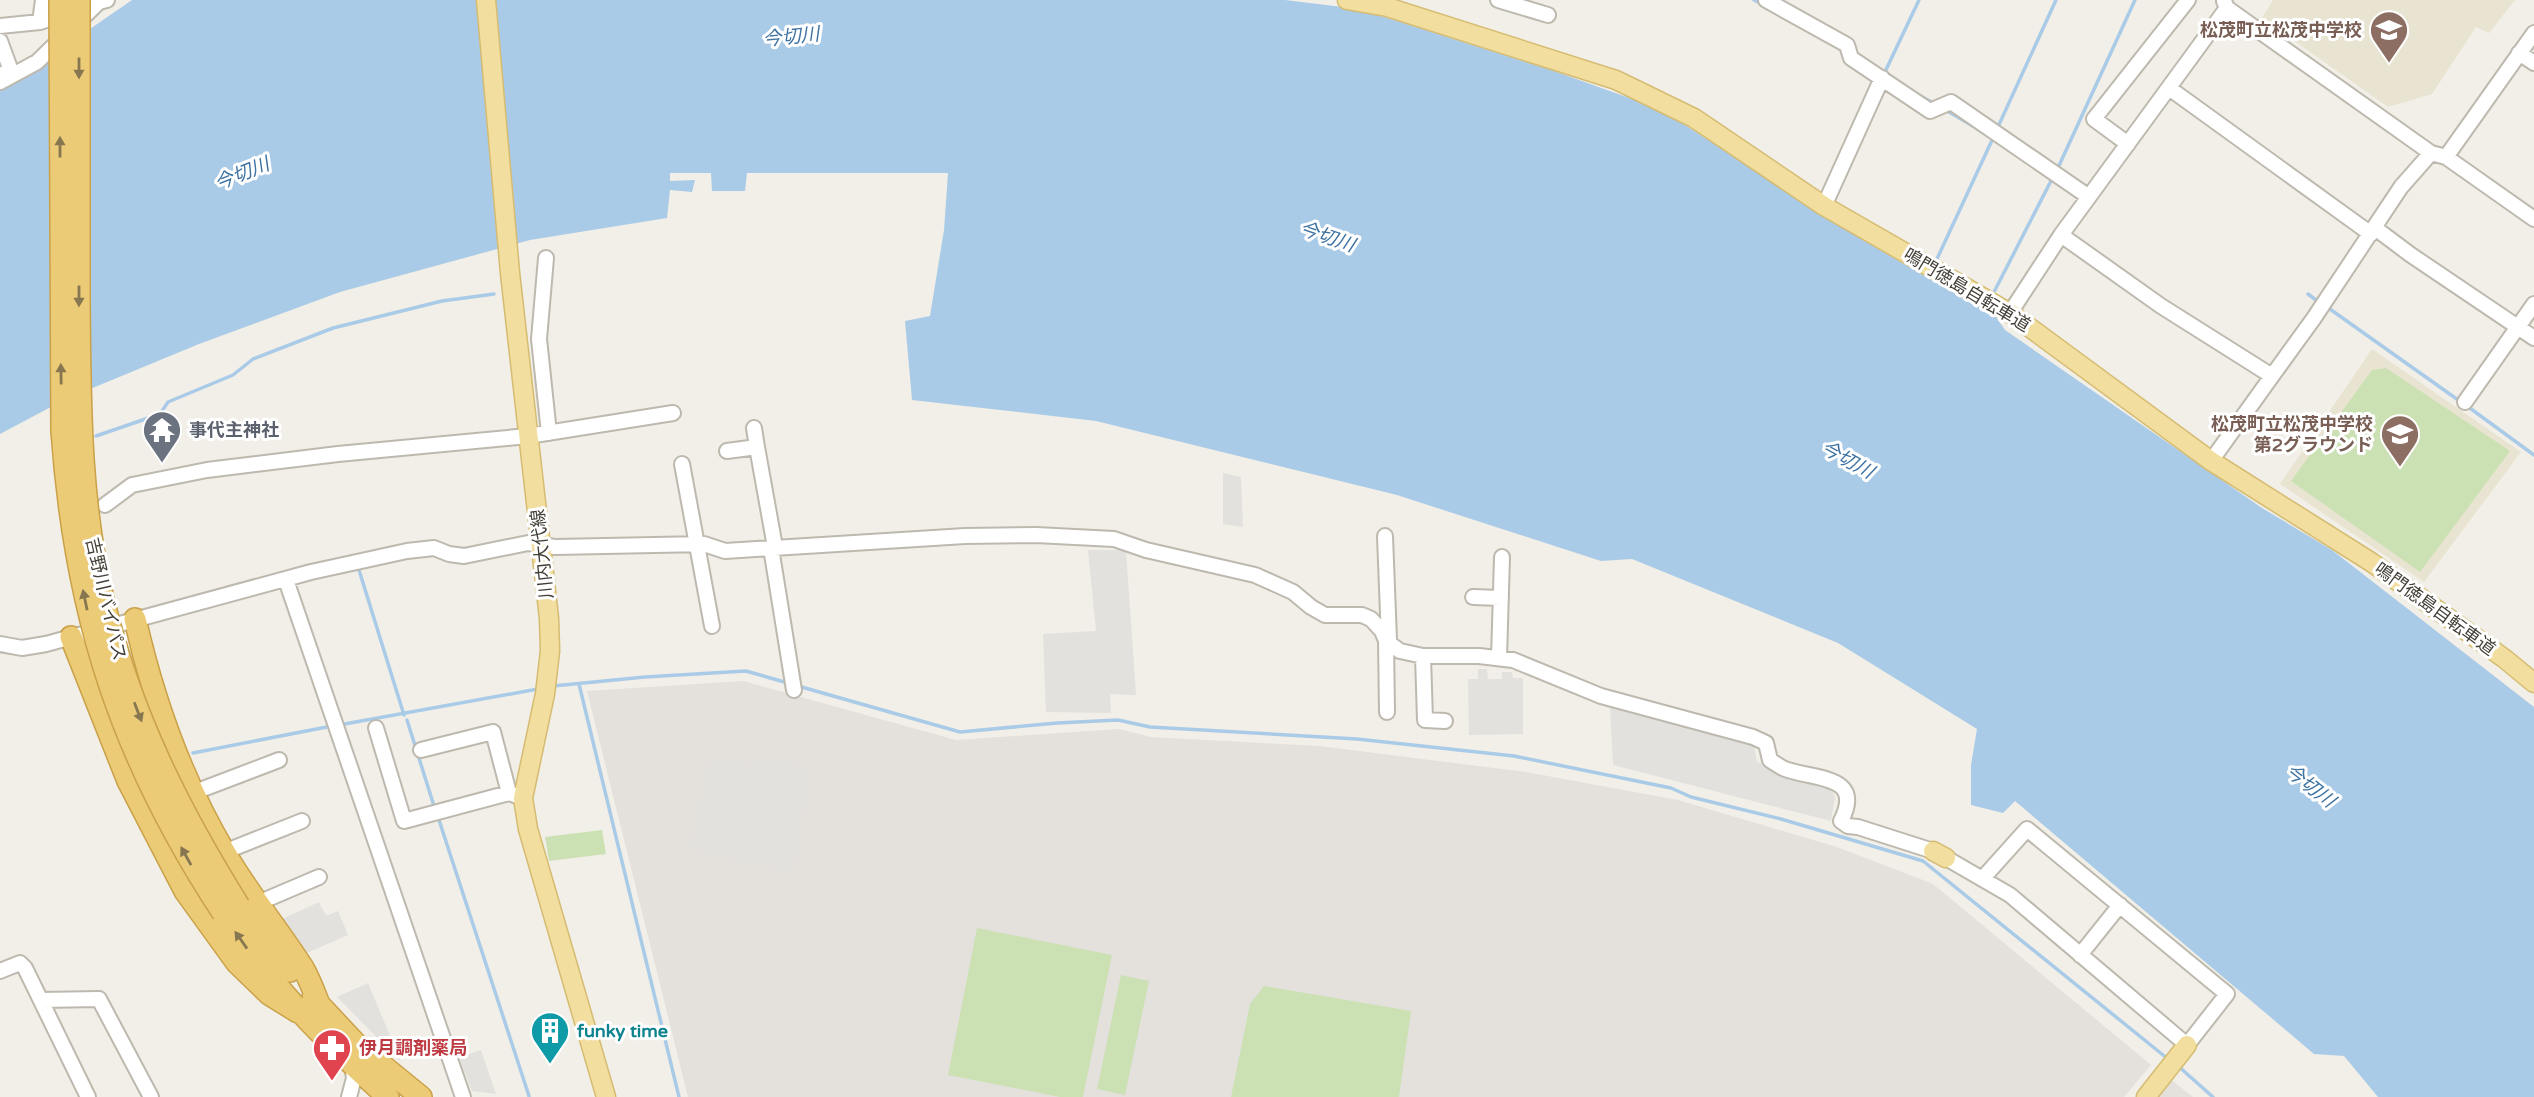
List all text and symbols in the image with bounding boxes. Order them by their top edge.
school or university icon: 松茂町立松茂中学校 [2368,9,2410,64]
place label: 松茂町立松茂中学校 [2200,19,2362,41]
water label: 今切川 [761,23,822,51]
one-way arrow [73,57,85,79]
one-way arrow [54,135,66,157]
water label: 今切川 [211,152,274,195]
water label: 今切川 [1296,217,1359,257]
street label: 鳴門徳島自転車道 [1900,243,2034,337]
one-way arrow [73,285,85,307]
one-way arrow [55,363,67,385]
temple icon: 事代主神社 [141,409,183,464]
place label: 松茂町立松茂中学校 第2グラウンド [2211,413,2373,456]
school or university icon: 松茂町立松茂中学校 第2グラウンド [2379,413,2421,468]
place label: 事代主神社 [189,419,279,441]
water label: 今切川 [1817,437,1879,484]
street label: 川内大代線 [526,508,558,600]
street label: 吉野川バイパス [81,535,131,663]
street label: 鳴門徳島自転車道 [2370,558,2500,660]
one-way arrow [79,589,90,611]
one-way arrow [133,702,144,723]
water label: 今切川 [2281,760,2341,813]
one-way arrow [180,846,192,865]
one-way arrow [234,931,248,949]
building icon: funky time [529,1010,571,1065]
place label: funky time [577,1020,668,1042]
pharmacy icon: 伊月調剤薬局 [311,1027,353,1082]
place label: 伊月調剤薬局 [359,1037,467,1059]

